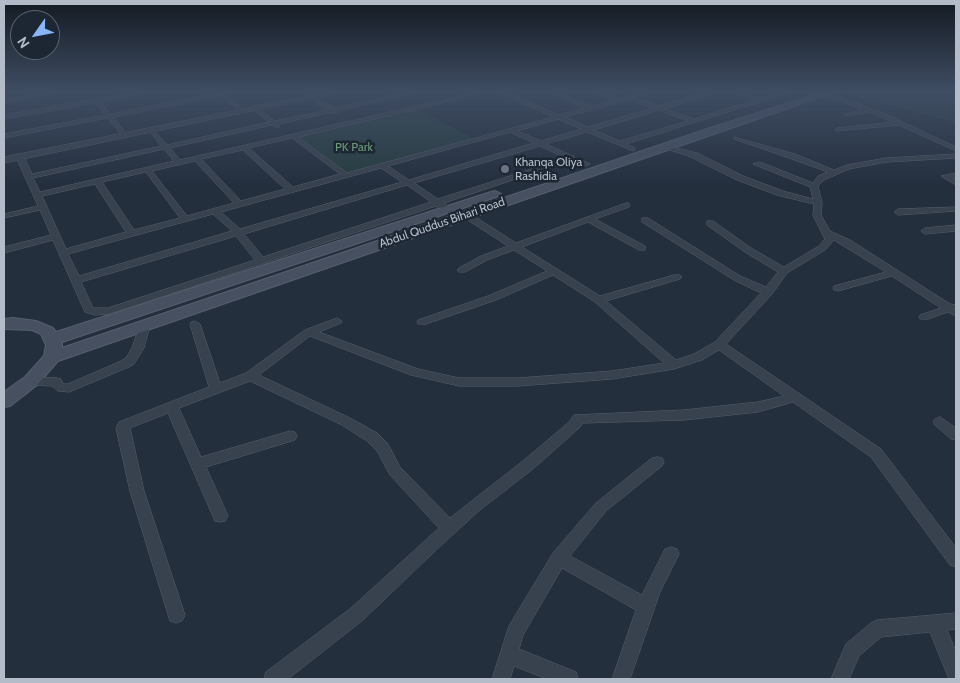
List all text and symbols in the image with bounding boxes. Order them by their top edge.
north arrow [10,10,60,60]
text: N [13,34,34,52]
park label: PK Park [335,140,373,154]
place label: Khanqa Oliya Rashidia [515,155,582,183]
marker: Khanqa Oliya Rashidia [499,163,511,175]
street label: Abdul Quddus Bihari Road [377,195,507,251]

